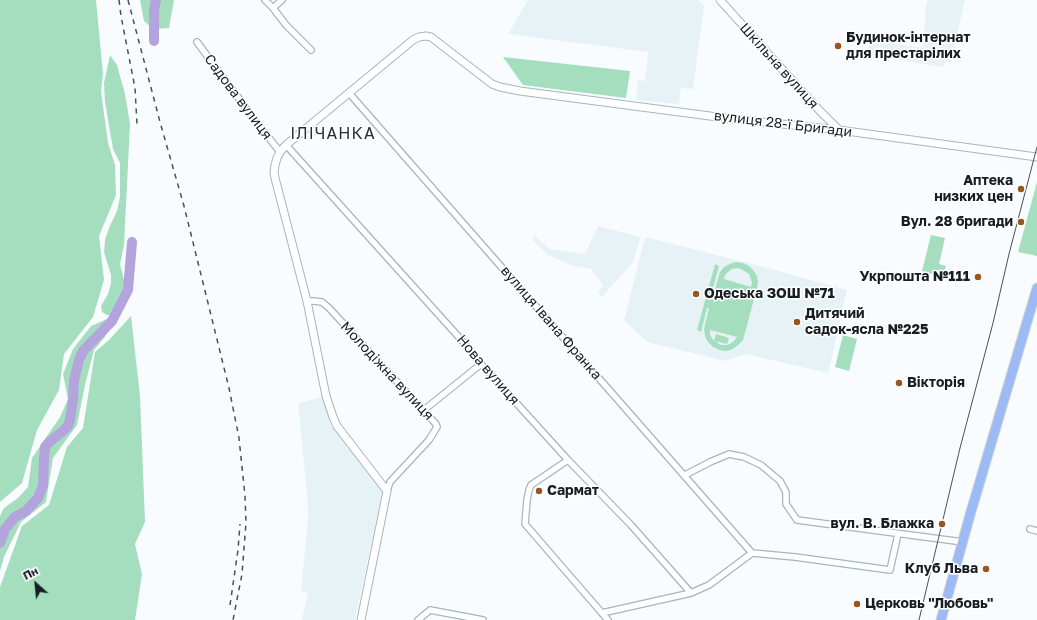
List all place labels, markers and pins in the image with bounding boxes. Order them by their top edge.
place label: Будинок-інтернат для престарілих [846,30,971,62]
marker: Будинок-інтернат для престарілих [833,41,843,51]
place label: Аптека низких цен [934,173,1013,206]
marker: Аптека низких цен [1016,184,1026,194]
place label: Вул. 28 бригади [901,214,1013,230]
marker: Вул. 28 бригади [1016,217,1026,227]
place label: Укрпошта №111 [860,269,970,285]
marker: Укрпошта №111 [973,272,983,282]
place label: Одеська ЗОШ №71 [704,286,835,302]
marker: Одеська ЗОШ №71 [691,289,701,299]
place label: Дитячий садок-ясла №225 [805,306,929,338]
marker: Дитячий садок-ясла №225 [792,317,802,327]
place label: Вікторія [907,375,965,391]
marker: Вікторія [894,378,904,388]
place label: Сармат [547,483,599,499]
marker: Сармат [534,486,544,496]
place label: вул. В. Блажка [831,516,934,532]
marker: вул. В. Блажка [937,519,947,529]
place label: Клуб Льва [905,561,978,577]
marker: Клуб Льва [981,564,991,574]
place label: Церковь "Любовь" [865,596,994,612]
marker: Церковь "Любовь" [852,599,862,609]

